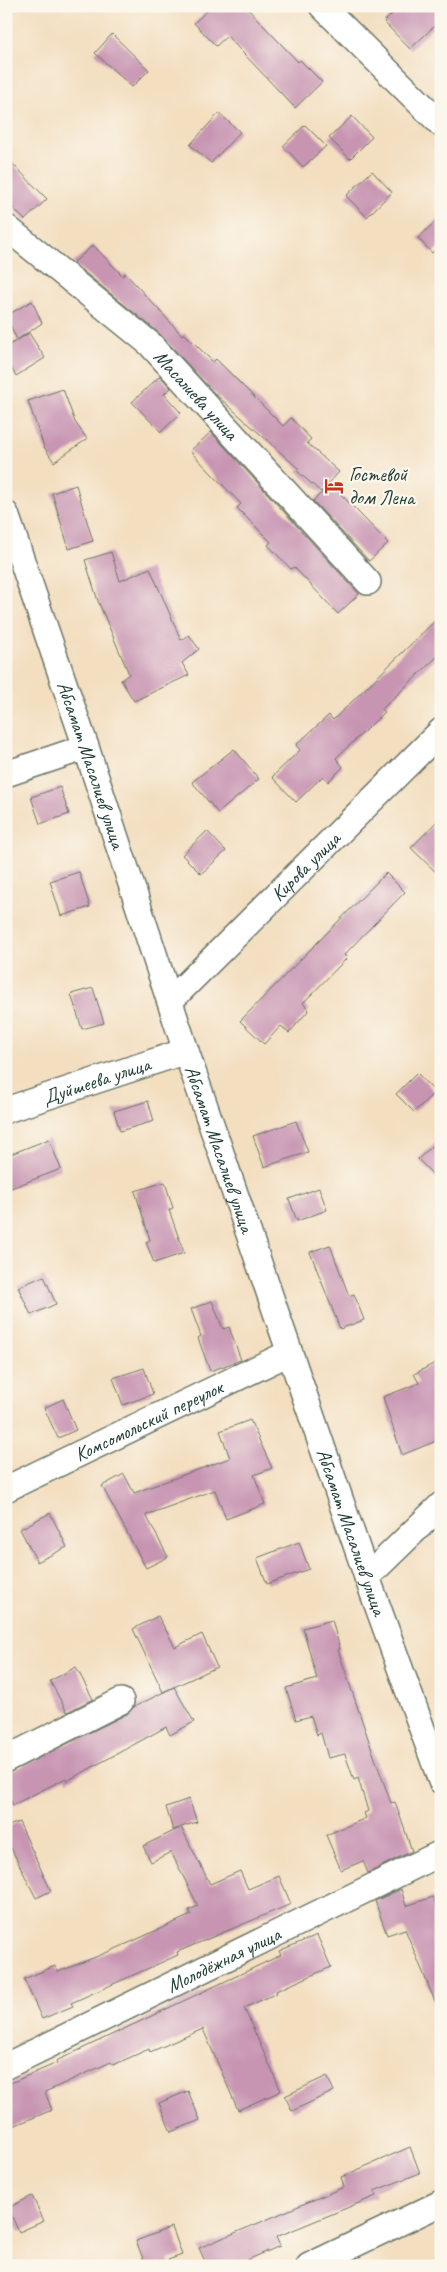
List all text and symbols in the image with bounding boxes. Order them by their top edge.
street label: Масалиева улица [149,344,245,446]
place label: Гостевой дом Лена [349,462,416,510]
hotel icon: Гостевой дом Лена [323,475,345,497]
street label: Абсамат Масалиев улица [52,678,132,853]
street label: Кирова улица [265,825,347,906]
street label: Дуйшеева улица [39,1051,155,1110]
street label: Абсамат Масалиев улица [179,1062,261,1237]
street label: Комсомольский переулок [70,1374,228,1467]
street label: Абсамат Масалиев улица [311,1445,393,1620]
street label: Молодёжная улица [162,1920,286,1998]

